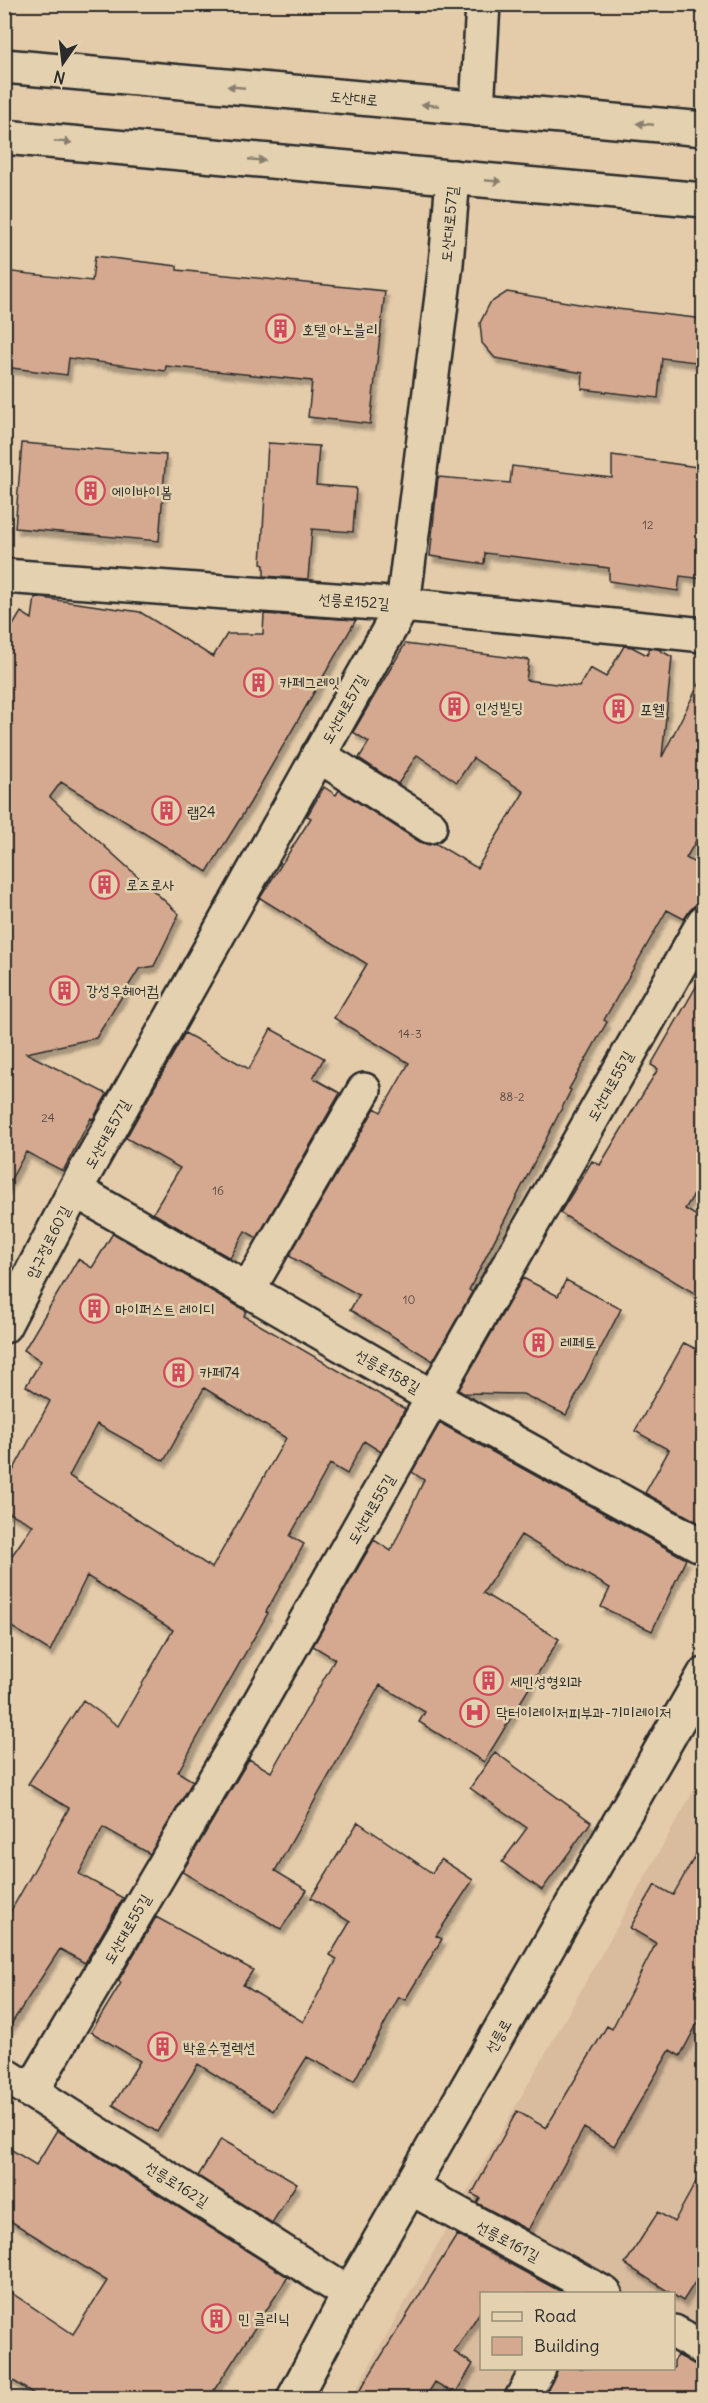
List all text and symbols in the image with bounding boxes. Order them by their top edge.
north arrow [33,33,93,93]
text: N [52,67,67,89]
one-way arrow [226,82,245,92]
street label: 도산대로 [329,86,379,110]
one-way arrow [421,100,440,109]
one-way arrow [636,119,655,129]
one-way arrow [53,137,72,147]
one-way arrow [248,155,267,165]
one-way arrow [484,176,503,186]
street label: 도산대로57길 [436,185,462,263]
building icon: 호텔 아노블리 [265,313,297,345]
place label: 호텔 아노블리 [302,320,378,339]
building icon: 에이바이봄 [75,475,107,507]
place label: 에이바이봄 [112,482,172,501]
house number: 12 [642,517,654,532]
street label: 선릉로152길 [318,589,390,613]
building icon: 카페그레잇 [243,666,275,698]
street label: 도산대로57길 [317,671,371,747]
place label: 카페그레잇 [280,673,340,692]
building icon: 인성빌딩 [438,691,470,723]
building icon: 포웰 [603,693,635,725]
place label: 인성빌딩 [475,698,523,717]
place label: 포웰 [640,700,664,719]
building icon: 랩24 [150,795,182,827]
place label: 랩24 [187,802,216,821]
building icon: 로즈로사 [89,868,121,900]
place label: 로즈로사 [126,875,174,894]
building icon: 강성우헤어컴 [49,974,81,1006]
place label: 강성우헤어컴 [86,981,158,1000]
house number: 14-3 [398,1026,422,1041]
street label: 도산대로55길 [583,1047,637,1125]
house number: 88-2 [499,1089,525,1104]
street label: 도산대로57길 [80,1096,134,1172]
house number: 24 [41,1110,55,1125]
house number: 16 [212,1183,224,1198]
street label: 압구정로60길 [22,1203,74,1281]
house number: 10 [403,1292,415,1307]
building icon: 마이퍼스트 레이디 [78,1293,110,1325]
place label: 마이퍼스트 레이디 [115,1300,215,1319]
building icon: 레페토 [523,1326,555,1358]
place label: 레페토 [560,1333,596,1352]
street label: 선릉로158길 [352,1345,424,1397]
building icon: 카페74 [163,1356,195,1388]
place label: 카페74 [200,1363,240,1382]
street label: 도산대로55길 [343,1471,399,1547]
building icon: 세민성형외과 [473,1665,505,1697]
place label: 세민성형외과 [510,1672,582,1691]
hospital icon: 닥터이레이저피부과-기미레이저 [459,1696,491,1728]
place label: 닥터이레이저피부과-기미레이저 [496,1703,671,1722]
street label: 도산대로55길 [99,1891,155,1967]
street label: 선릉로 [481,2016,515,2056]
building icon: 박윤수컬렉션 [146,2031,178,2063]
place label: 박윤수컬렉션 [183,2038,255,2057]
street label: 선릉로162길 [142,2157,212,2211]
street label: 선릉로161길 [473,2216,543,2266]
legend [480,2292,675,2370]
building icon: 민 클리닉 [201,2302,233,2334]
text: Road [534,2304,577,2327]
place label: 민 클리닉 [238,2309,290,2328]
text: Building [534,2334,599,2357]

